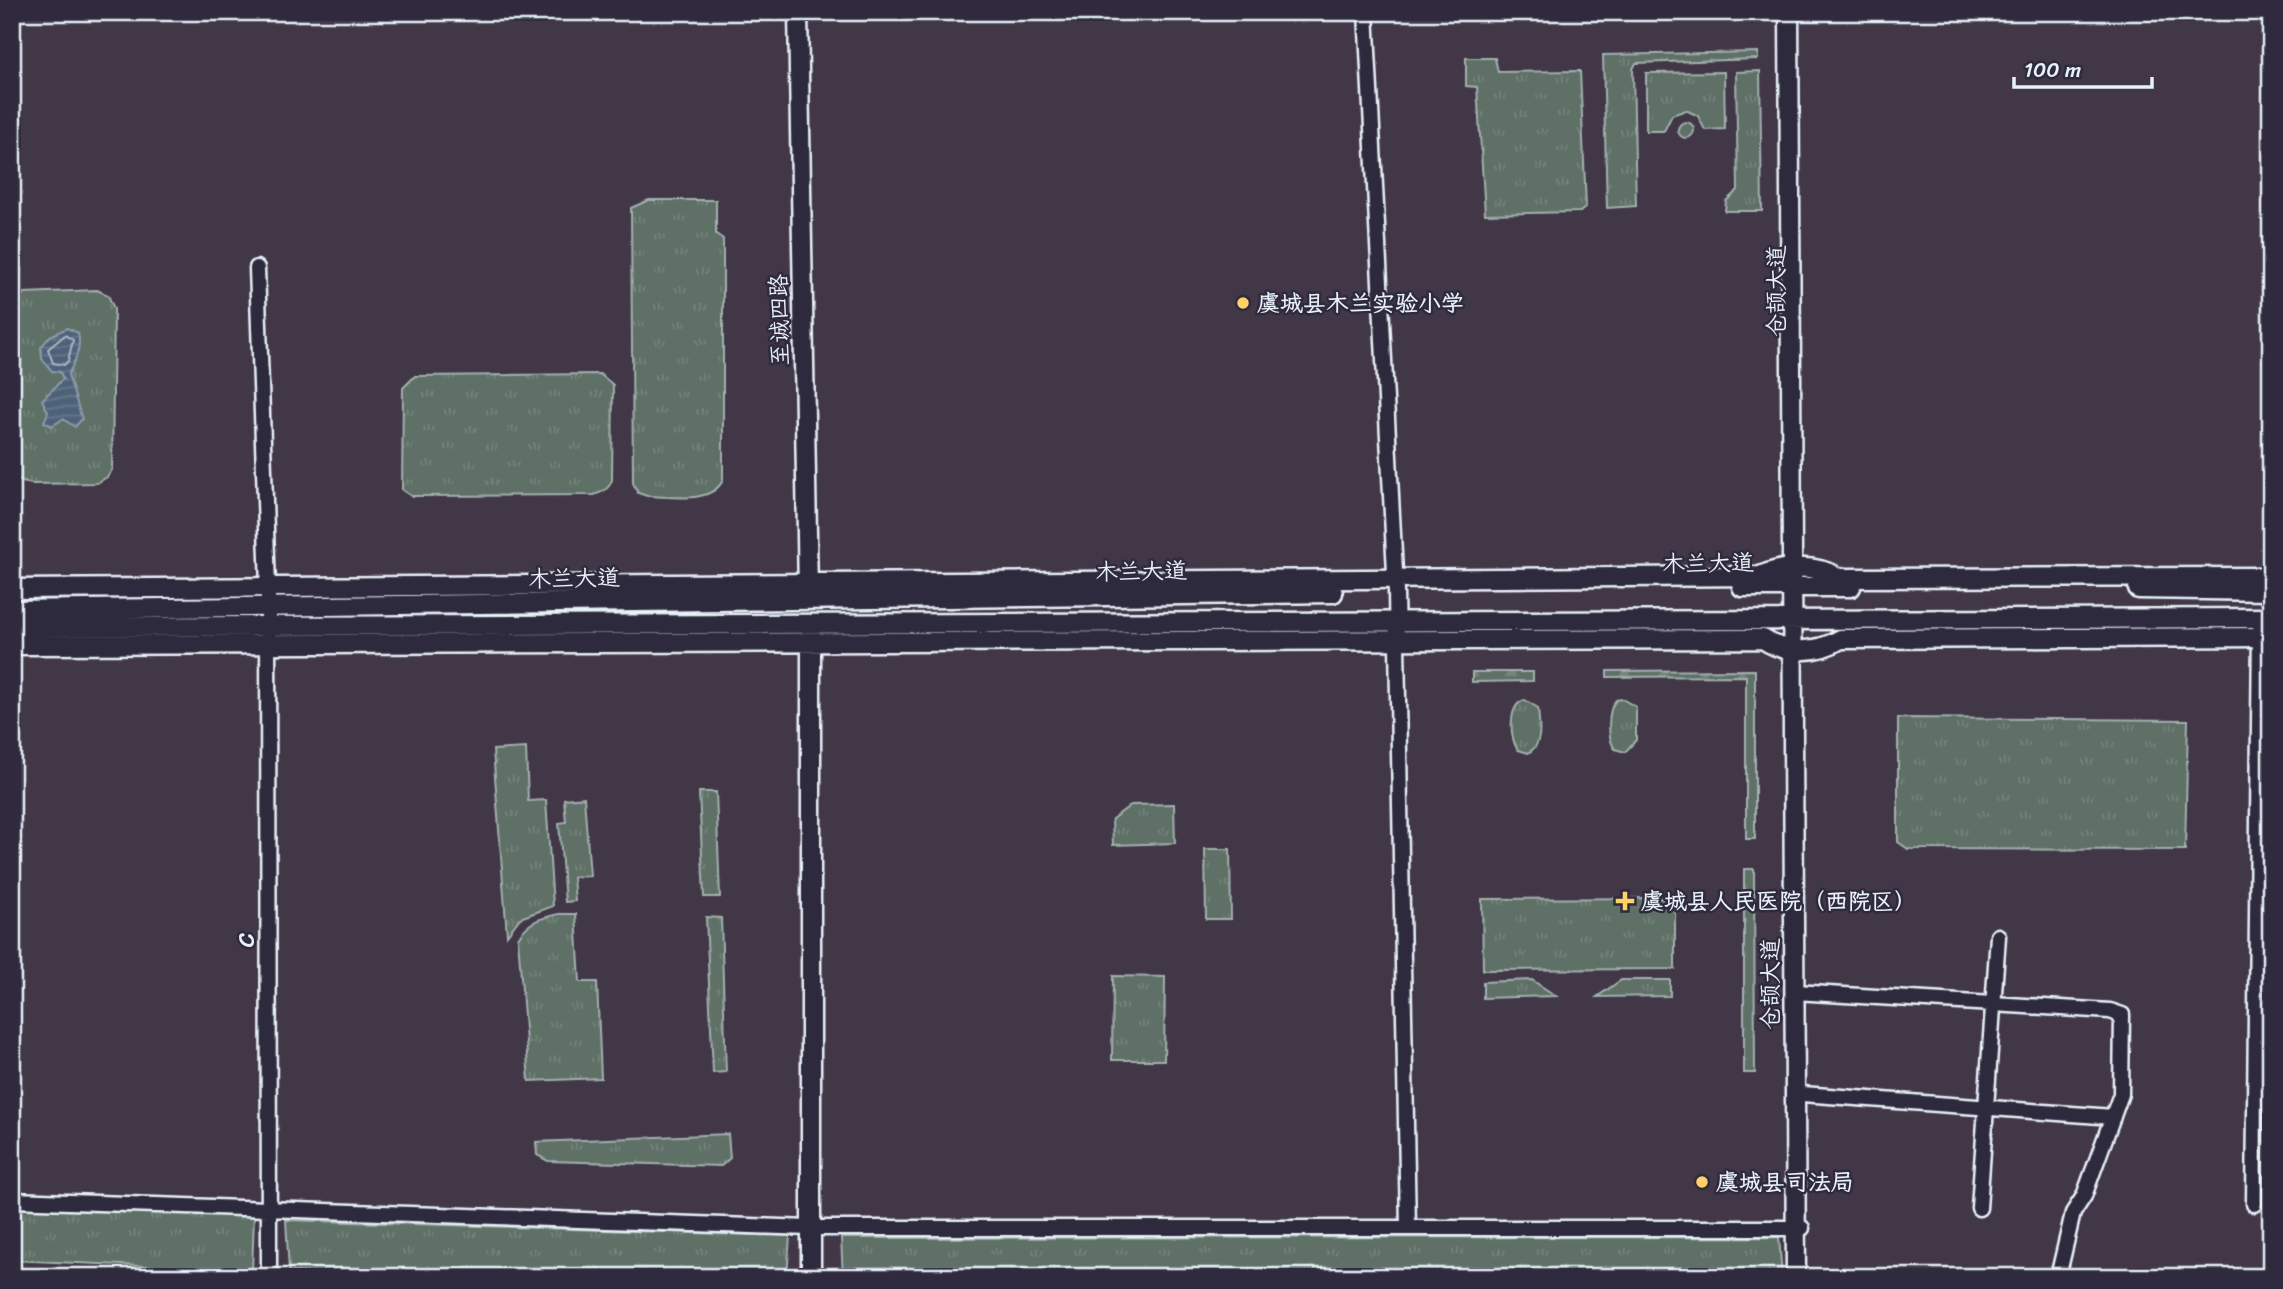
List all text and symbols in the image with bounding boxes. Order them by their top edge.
scale bar [2014,46,2152,90]
text: 100 m [2024,51,2081,89]
street label: 仓颉大道 [1756,245,1797,337]
street label: 至诚四路 [758,274,801,366]
place label: 虞城县木兰实验小学 [1257,283,1464,324]
marker: 虞城县木兰实验小学 [1235,295,1251,311]
street label: 木兰大道 [1662,542,1754,585]
street label: 木兰大道 [1095,550,1187,593]
street label: 木兰大道 [528,557,620,600]
place label: 虞城县人民医院（西院区） [1641,881,1917,922]
marker: 虞城县人民医院（西院区） [1615,891,1635,911]
street label: C [226,932,267,947]
street label: 仓颉大道 [1750,938,1791,1030]
place label: 虞城县司法局 [1716,1162,1854,1203]
marker: 虞城县司法局 [1694,1174,1710,1190]

